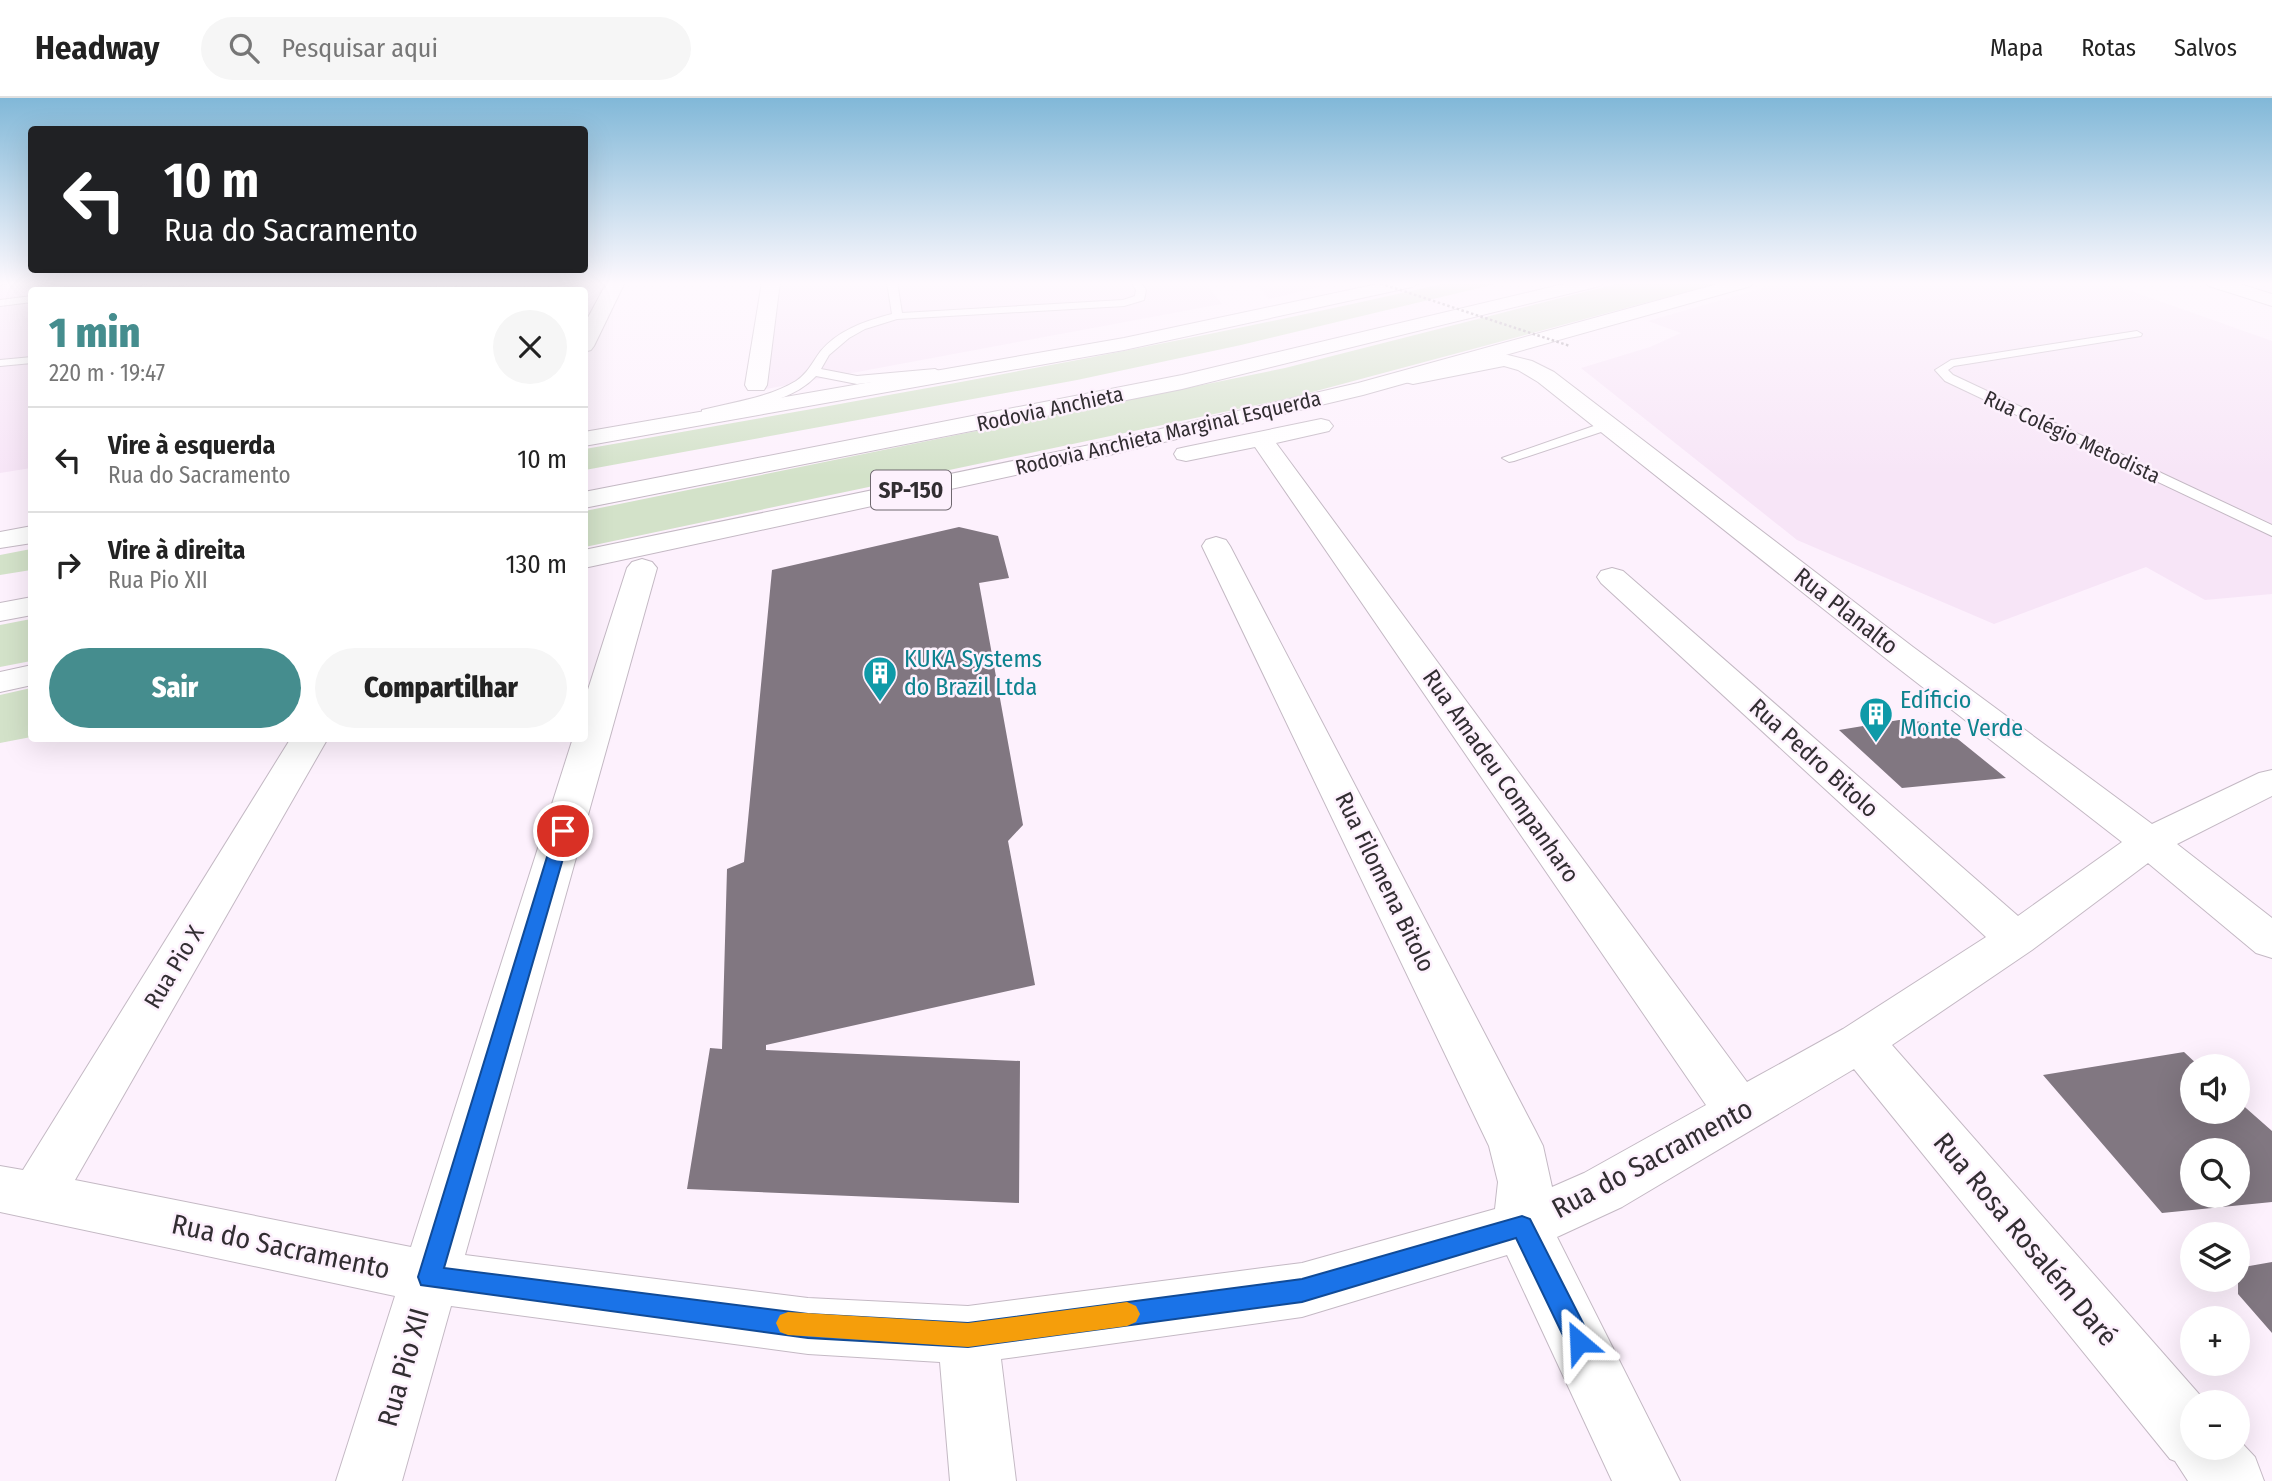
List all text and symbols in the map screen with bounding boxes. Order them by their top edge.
search box [201,17,691,80]
text: Headway [35,28,159,68]
icon: search [225,29,263,67]
text: Pesquisar aqui [281,33,438,64]
text: Mapa [1990,34,2043,62]
text: Rotas [2081,34,2136,62]
text: Salvos [2174,34,2237,62]
text: 10 m [164,151,259,210]
icon: left [49,154,140,245]
text: Rua do Sacramento [164,211,418,249]
text: 1 min [49,308,140,358]
button: close [493,310,567,384]
text: 220 m · 19:47 [49,359,165,387]
street label: Rodovia Anchieta [974,381,1126,437]
street label: Rodovia Anchieta Marginal Esquerda [1013,385,1323,481]
street label: Rua Colégio Metodista [1980,385,2164,489]
text: Vire à esquerda [108,430,275,461]
icon: left [49,441,87,479]
text: 10 m [517,444,567,475]
text: Rua do Sacramento [108,461,291,489]
road number: SP-150 [871,470,951,510]
text: Vire à direita [108,535,246,566]
icon: right [49,546,87,584]
text: 130 m [505,549,567,580]
street label: Rua Planalto [1789,562,1903,660]
text: Rua Pio XII [108,566,208,594]
place label: KUKA Systems do Brazil Ltda [904,645,1042,701]
button: Sair [49,648,301,728]
button: Compartilhar [315,648,567,728]
building icon: KUKA Systems do Brazil Ltda [861,654,899,703]
street label: Rua Amadeu Companharo [1417,664,1585,888]
place label: Edíficio Monte Verde [1900,686,2023,742]
street label: Rua Pedro Bitolo [1744,693,1884,823]
building icon: Edíficio Monte Verde [1857,695,1895,744]
street label: Rua Filomena Bitolo [1329,788,1441,976]
pin [533,801,593,861]
icon: arrive [544,812,582,850]
street label: Rua Pio X [138,920,210,1013]
map controls [2180,1054,2250,1460]
button: sound [2180,1054,2250,1124]
street label: Rua do Sacramento [1546,1092,1758,1225]
street label: Rua Rosa Rosalém Daré [1927,1126,2124,1353]
button: search [2180,1138,2250,1208]
street label: Rua do Sacramento [169,1207,393,1286]
button: layers [2180,1222,2250,1292]
street label: Rua Pio XII [371,1304,436,1430]
position arrow [1542,1305,1616,1379]
button: + [2180,1306,2250,1376]
button: − [2180,1390,2250,1460]

